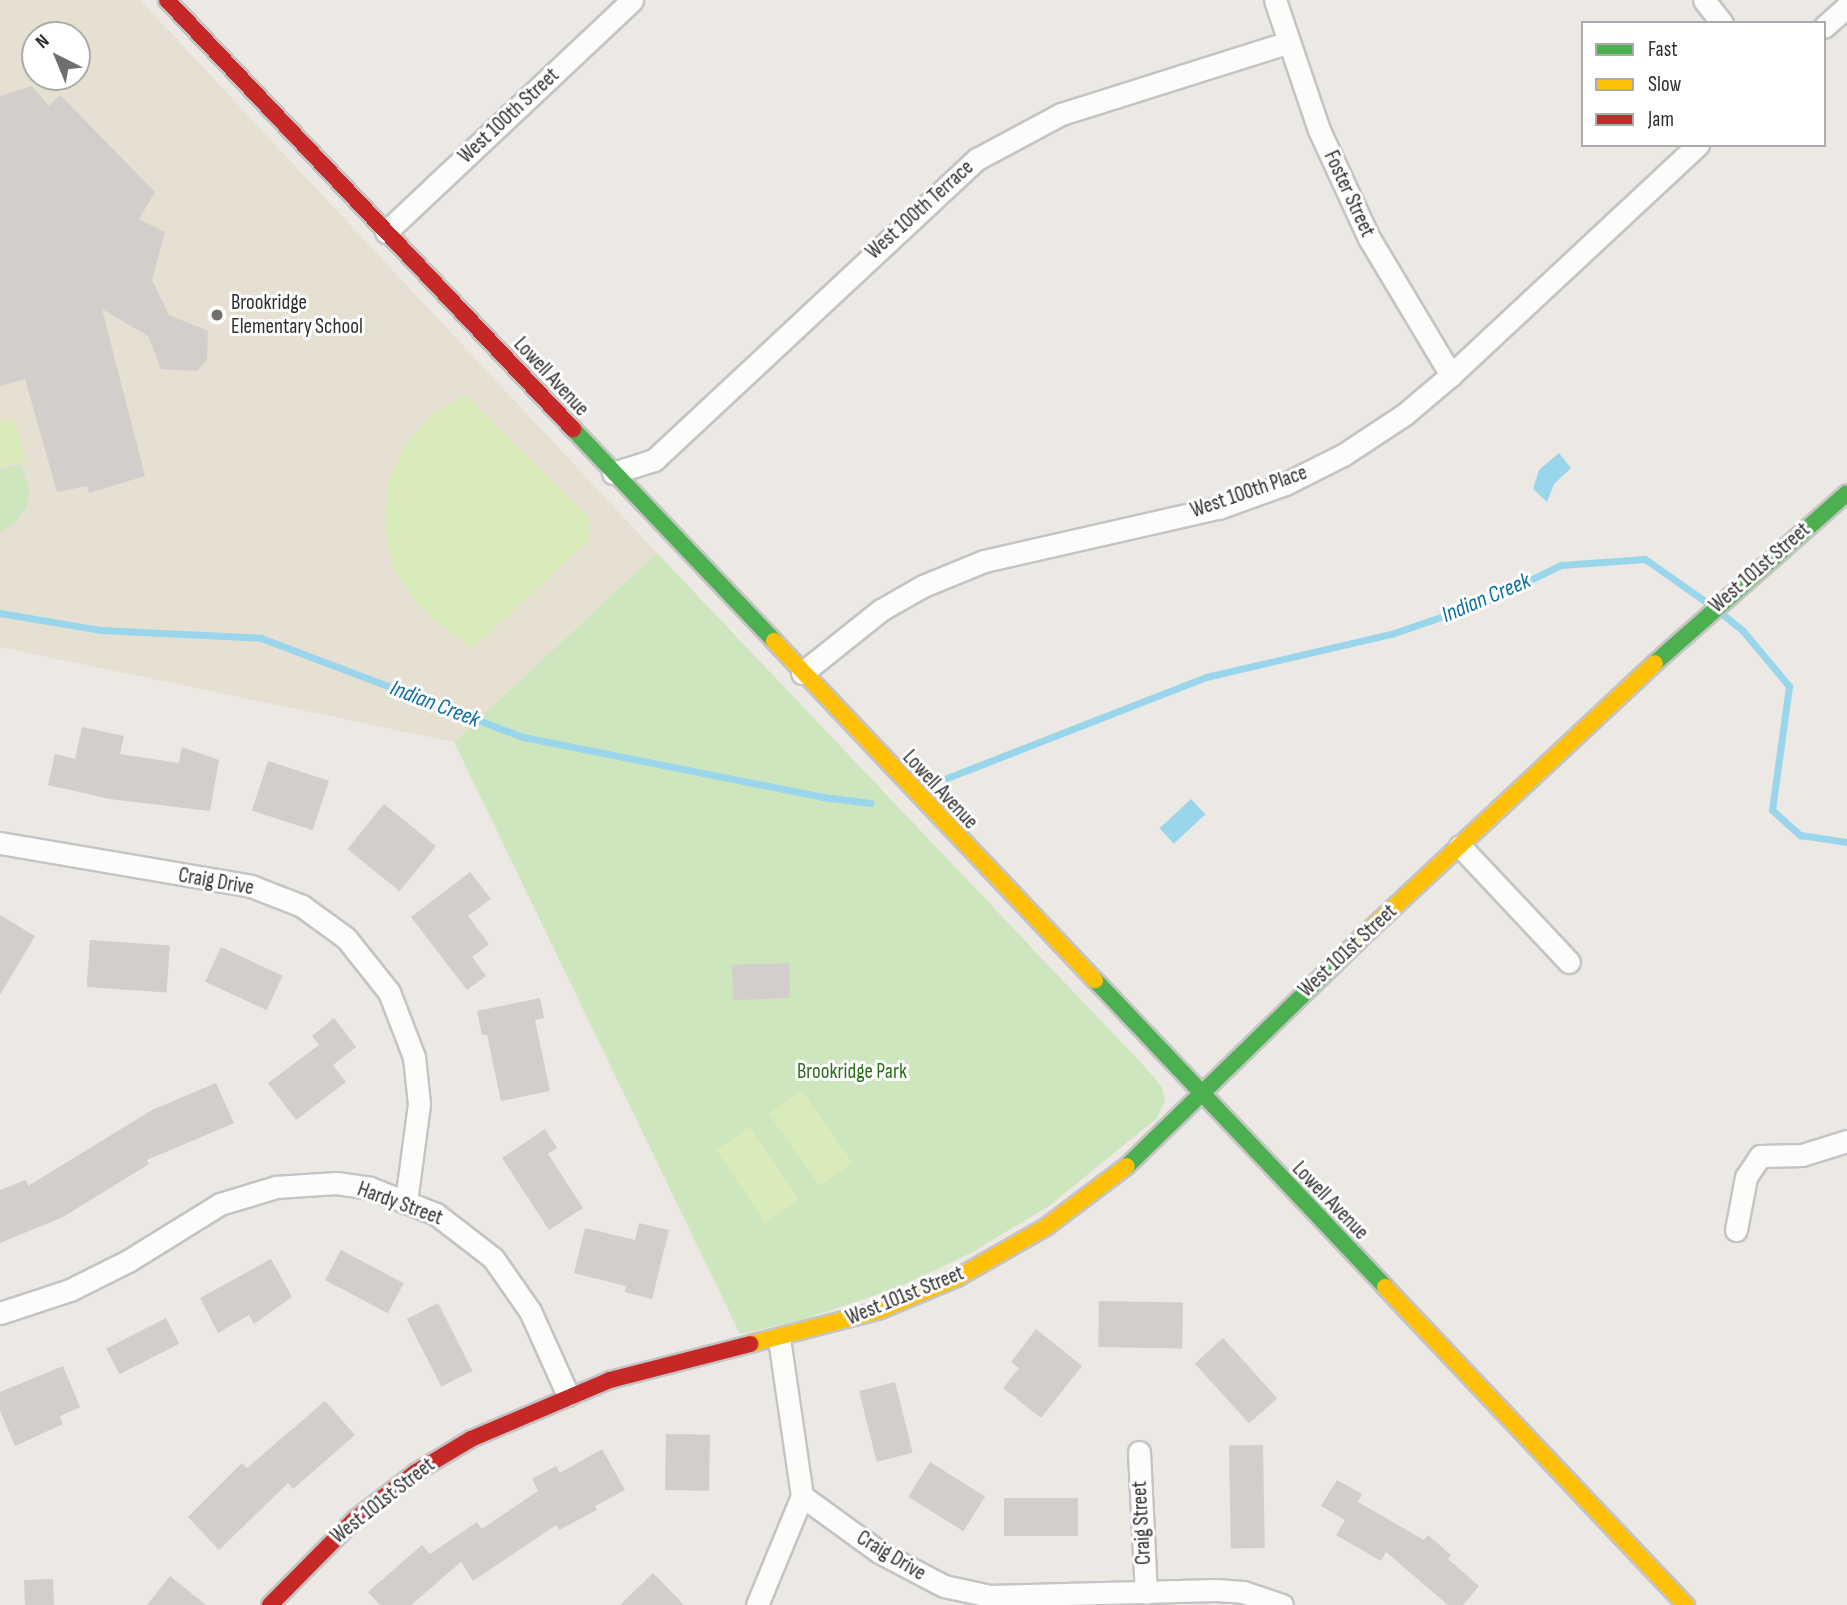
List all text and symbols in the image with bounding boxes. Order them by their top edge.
north arrow [21,21,91,91]
legend [1581,21,1826,147]
text: N [31,30,54,54]
text: Fast [1648,37,1678,62]
street label: West 100th Street [454,63,564,169]
text: Slow [1648,72,1681,97]
text: Jam [1648,107,1674,132]
street label: Foster Street [1318,147,1380,241]
street label: West 100th Terrace [861,155,979,265]
place label: Brookridge Elementary School [231,290,363,340]
marker: Brookridge Elementary School [209,307,225,323]
street label: Lowell Avenue [508,332,594,422]
street label: West 100th Place [1187,460,1311,524]
street label: West 101st Street [1705,518,1815,618]
water label: Indian Creek [1437,567,1535,629]
water label: Indian Creek [386,674,484,734]
street label: Lowell Avenue [897,745,983,835]
street label: Craig Drive [176,863,256,901]
street label: West 101st Street [1294,899,1402,1003]
park label: Brookridge Park [797,1059,907,1085]
street label: Lowell Avenue [1287,1157,1373,1245]
street label: Hardy Street [354,1177,446,1231]
street label: West 101st Street [842,1261,968,1331]
street label: West 101st Street [326,1453,440,1549]
street label: Craig Street [1127,1480,1157,1566]
street label: Craig Drive [852,1526,930,1586]

